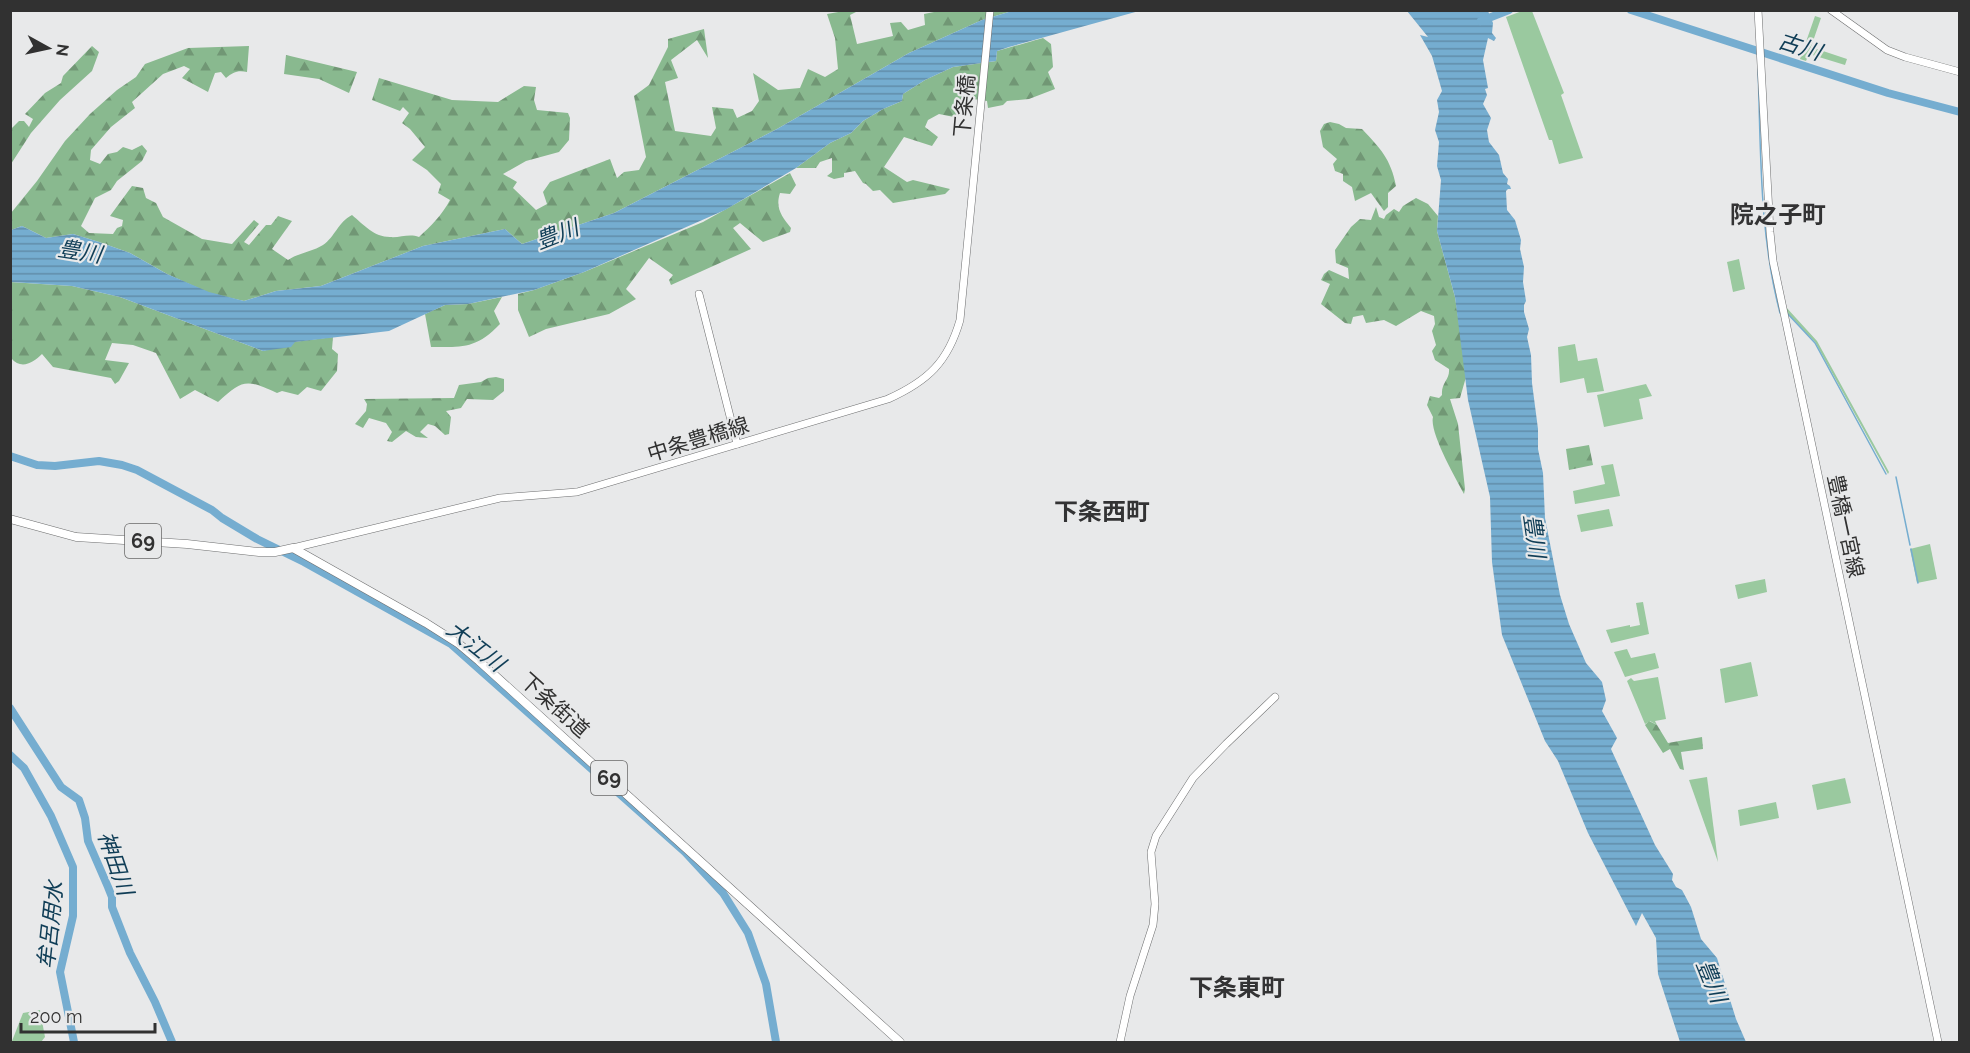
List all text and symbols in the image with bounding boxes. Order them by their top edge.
north arrow [18,18,78,78]
water label: 古川 [1775,27,1827,66]
text: N [52,43,73,57]
street label: 下条橋 [949,74,979,138]
district label: 院之子町 [1730,200,1826,229]
water label: 豊川 [532,213,584,254]
water label: 豊川 [56,235,106,268]
street label: 中条豊橋線 [644,412,752,466]
street label: 豊橋一宮線 [1823,472,1869,580]
district label: 下条西町 [1054,497,1150,526]
water label: 豊川 [1519,512,1551,562]
road number: 69 [125,524,161,558]
water label: 大江川 [442,615,512,678]
street label: 下条街道 [515,668,595,742]
road number: 69 [591,761,627,795]
water label: 神田川 [93,828,140,900]
water label: 牟呂用水 [32,878,68,970]
water label: 豊川 [1692,956,1733,1008]
district label: 下条東町 [1189,973,1285,1002]
scale bar [21,996,154,1034]
text: 200 m [30,1006,83,1027]

